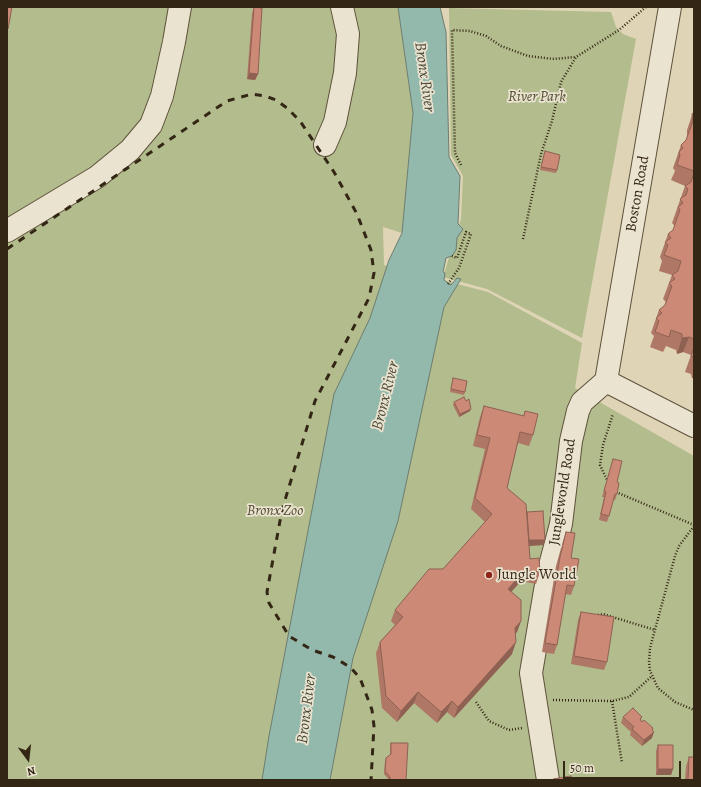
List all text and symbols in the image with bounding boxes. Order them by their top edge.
water label: Bronx River [410,41,438,113]
park label: River Park [508,88,566,106]
street label: Boston Road [622,154,654,234]
water label: Bronx River [368,360,404,432]
street label: Jungleworld Road [546,437,580,547]
park label: Bronx Zoo [247,502,303,520]
place label: Jungle World [497,566,576,584]
marker: Jungle World [484,570,494,580]
water label: Bronx River [293,673,321,745]
north arrow [8,739,48,779]
scale bar [565,753,683,779]
text: 50 m [570,760,594,776]
text: N [25,763,37,779]

